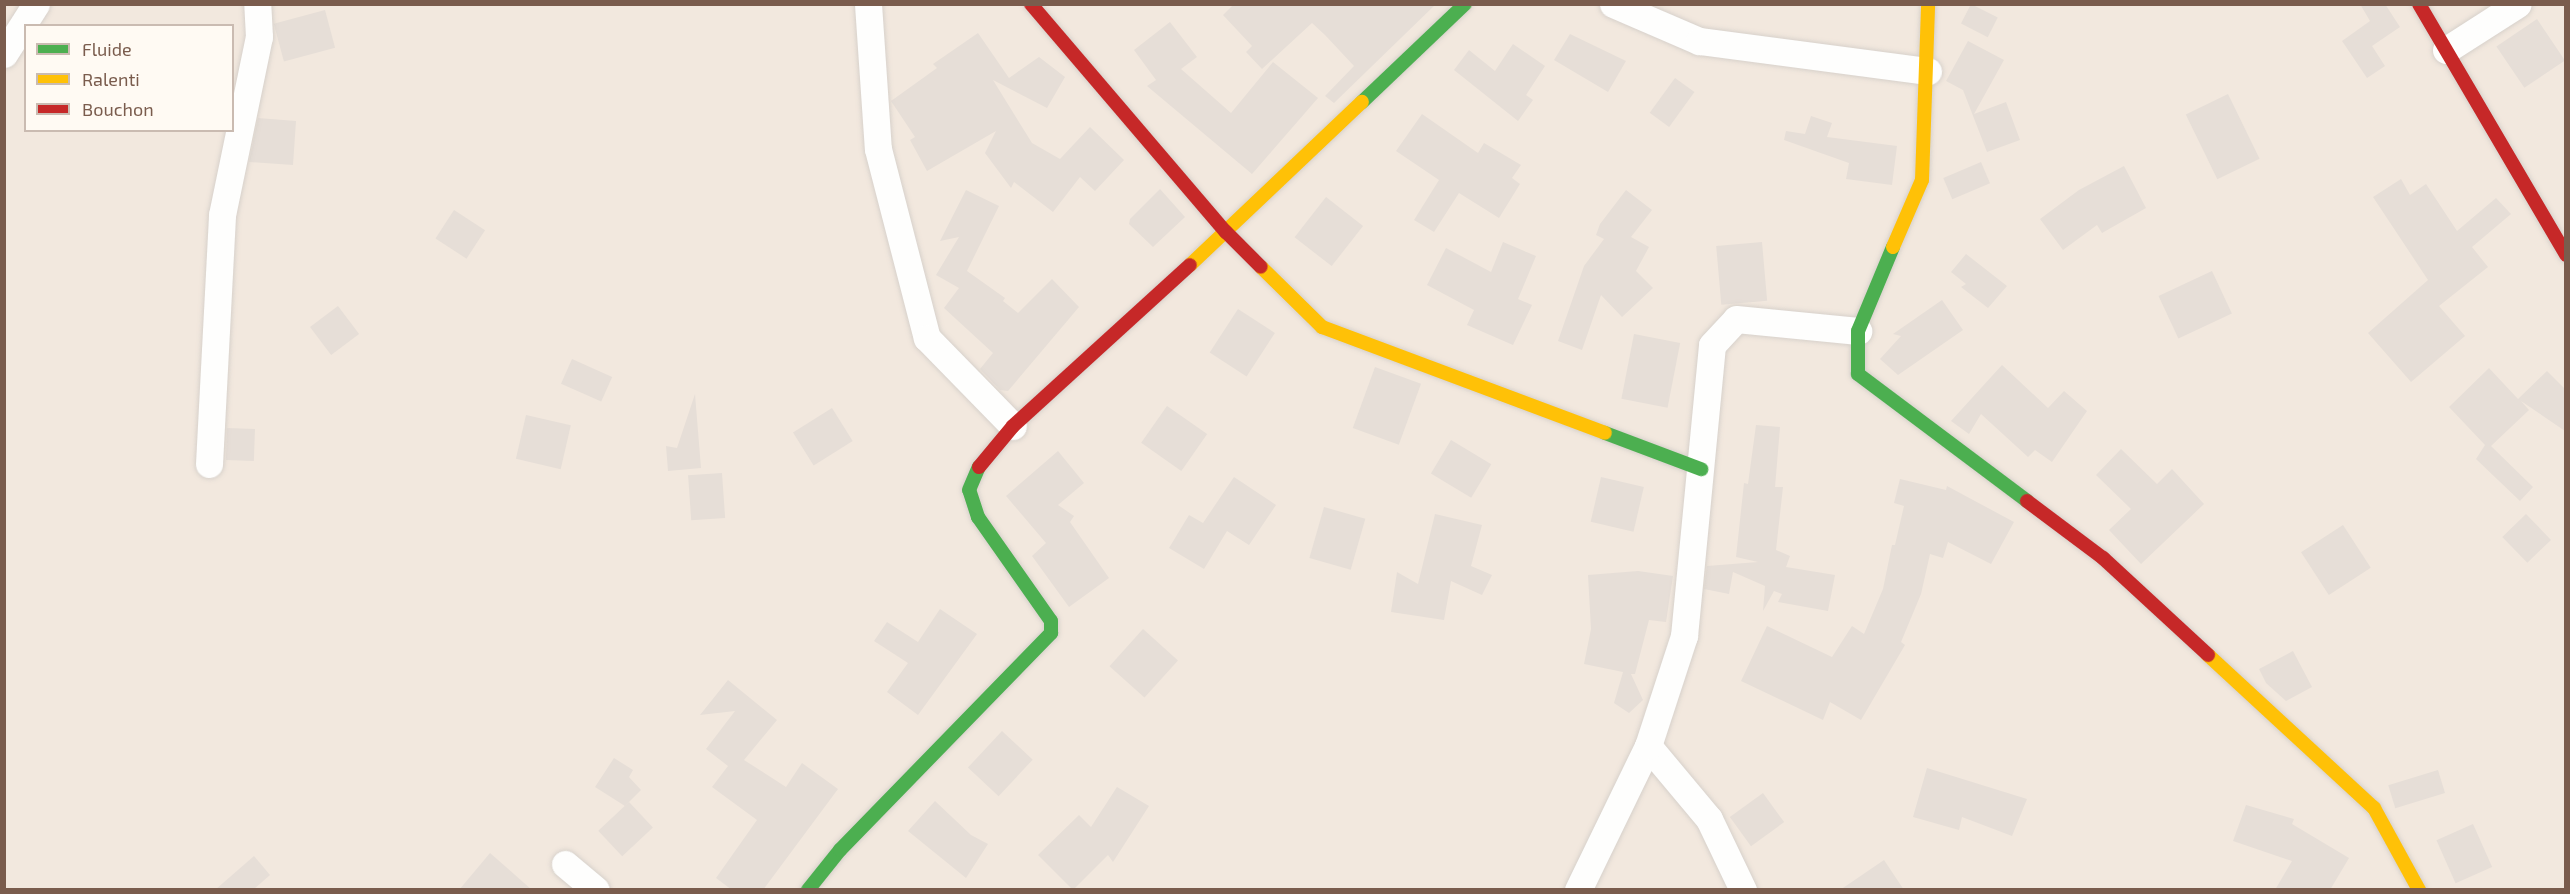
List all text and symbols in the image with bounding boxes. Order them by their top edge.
legend [24,24,234,132]
text: Fluide [82,38,132,60]
text: Ralenti [82,68,140,90]
text: Bouchon [82,98,154,120]

